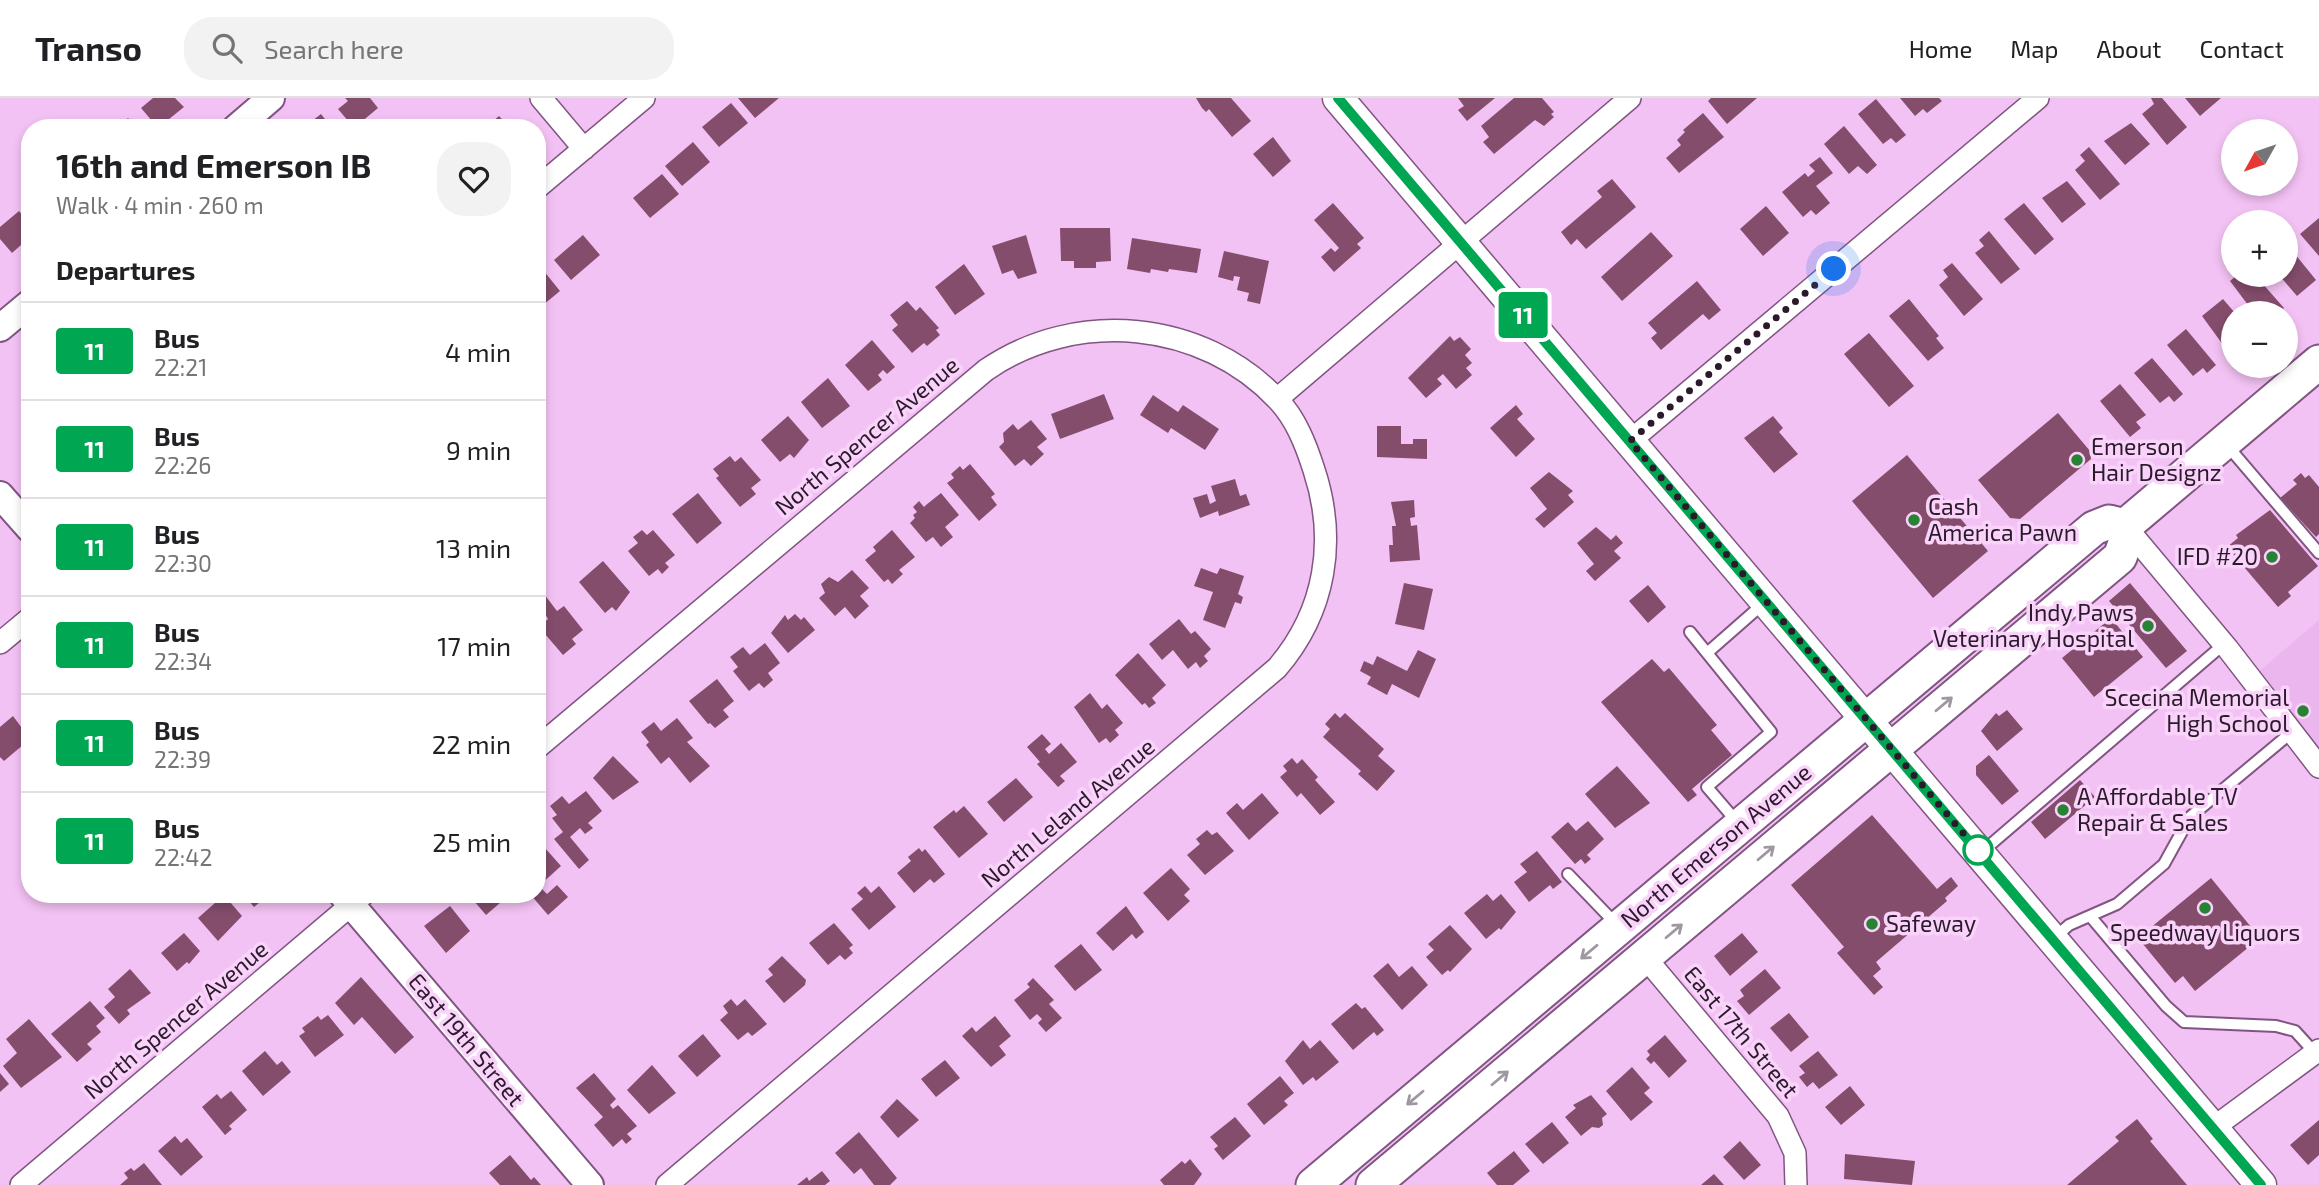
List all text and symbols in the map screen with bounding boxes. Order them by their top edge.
search box [184,17,674,80]
text: Transo [35,28,142,68]
icon: search [208,29,246,67]
text: Search here [264,33,404,64]
text: Home [1909,34,1972,63]
text: Map [2010,34,2058,63]
text: About [2096,34,2162,63]
text: Contact [2200,34,2284,63]
north arrow [2221,119,2298,196]
map controls [2221,119,2298,378]
button: heart [437,142,511,216]
text: 16th and Emerson IB [56,145,371,185]
text: Walk · 4 min · 260 m [56,191,264,219]
button: + [2221,210,2298,287]
your location [1816,251,1851,286]
text: Departures [56,254,195,285]
line badge: 11 [1492,292,1554,338]
text: 11 [1513,300,1533,329]
button: − [2221,301,2298,378]
text: Bus [154,322,200,353]
text: 11 [84,336,105,365]
text: 4 min [445,336,511,367]
street label: North Spencer Avenue [769,350,964,520]
text: 22:21 [154,353,207,381]
text: Bus [154,420,200,451]
place label: Emerson Hair Designz [2091,432,2222,486]
text: 11 [84,434,105,463]
text: 9 min [446,434,511,465]
text: 22:26 [154,451,211,479]
marker: Emerson Hair Designz [2069,452,2085,468]
place label: Cash America Pawn [1928,492,2077,546]
marker: Cash America Pawn [1906,512,1922,528]
text: Bus [154,518,200,549]
text: 11 [84,532,105,561]
text: 13 min [436,532,511,563]
place label: IFD #20 [2177,542,2258,570]
text: 22:30 [154,549,212,577]
marker: IFD #20 [2264,549,2280,565]
place label: Indy Paws Veterinary Hospital [1933,598,2134,652]
text: Bus [154,616,200,647]
marker: Indy Paws Veterinary Hospital [2140,618,2156,634]
text: 11 [84,630,105,659]
text: 17 min [437,630,511,661]
text: 22:34 [154,647,212,675]
place label: Scecina Memorial High School [2104,683,2289,737]
one-way arrow [1934,696,1952,712]
marker: Scecina Memorial High School [2295,703,2311,719]
text: Bus [154,714,200,745]
text: 11 [84,728,105,757]
text: 22 min [432,728,511,759]
street label: North Leland Avenue [975,732,1160,893]
text: 22:39 [154,745,211,773]
street label: North Emerson Avenue [1614,757,1816,933]
place label: A Affordable TV Repair & Sales [2077,782,2238,836]
marker: A Affordable TV Repair & Sales [2055,802,2071,818]
text: Bus [154,812,200,843]
text: 11 [84,826,105,855]
text: 25 min [432,826,511,857]
unlabelled marker [1963,835,1993,865]
text: 22:42 [154,843,212,871]
one-way arrow [1757,846,1775,862]
marker: Speedway Liquors [2197,900,2213,916]
place label: Safeway [1886,909,1976,937]
marker: Safeway [1864,916,1880,932]
place label: Speedway Liquors [2110,918,2300,946]
one-way arrow [1664,923,1682,939]
street label: North Spencer Avenue [78,934,273,1104]
one-way arrow [1581,944,1599,960]
street label: East 17th Street [1679,960,1805,1103]
street label: East 19th Street [403,967,531,1112]
one-way arrow [1491,1070,1509,1086]
one-way arrow [1407,1091,1425,1106]

